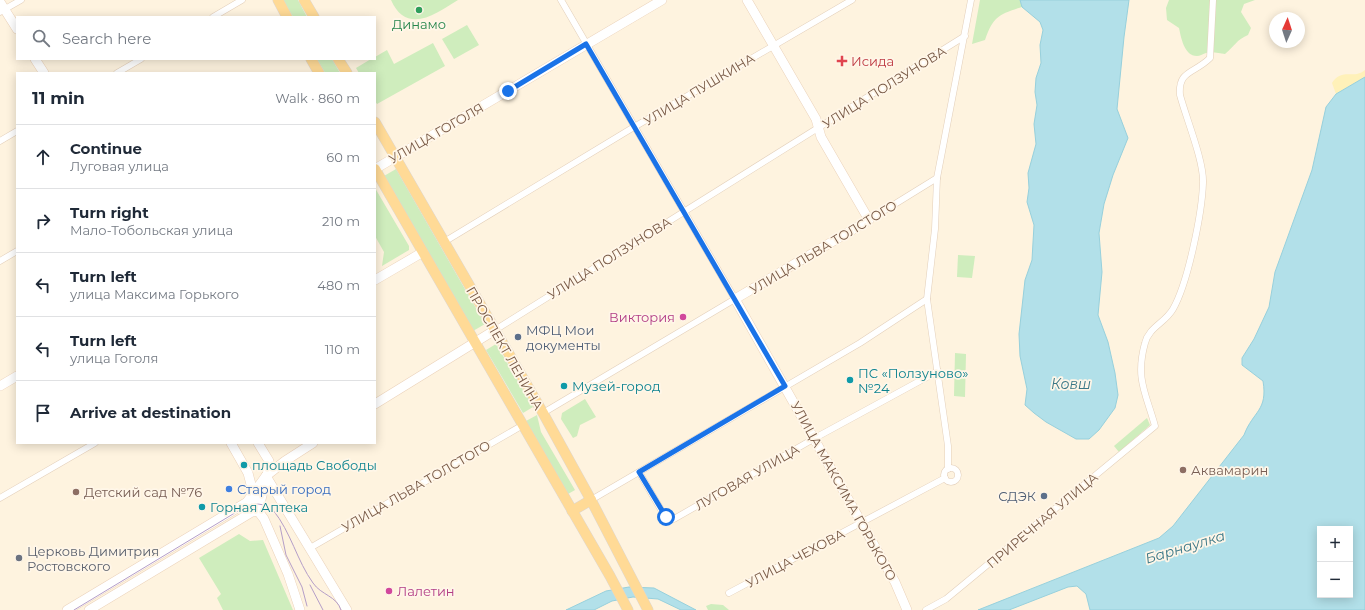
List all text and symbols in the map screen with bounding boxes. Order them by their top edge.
marker: Динамо [414,5,424,15]
north arrow [1269,12,1305,48]
search box [16,16,376,60]
place label: Динамо [392,16,446,32]
icon: search [30,27,52,49]
text: Search here [62,29,151,48]
street label: УЛИЦА ПОЛЗУНОВА [819,42,949,132]
street label: УЛИЦА ПУШКИНА [641,49,758,128]
place label: Исида [851,53,894,69]
marker: Исида [836,55,848,67]
route end [499,82,517,100]
text: 11 min [32,88,85,108]
text: Walk · 860 m [275,90,360,106]
street label: УЛИЦА ГОГОЛЯ [386,99,486,167]
text: Continue [70,139,142,158]
icon: ahead [32,146,54,168]
text: 60 m [326,149,360,165]
text: Луговая улица [70,158,169,174]
street label: УЛИЦА ЛЬВА ТОЛСТОГО [746,197,900,297]
text: Turn right [70,203,149,222]
icon: right [32,210,54,232]
text: 210 m [322,213,360,229]
street label: УЛИЦА ПОЛЗУНОВА [544,213,674,303]
text: Мало-Тобольская улица [70,222,233,238]
text: Turn left [70,267,137,286]
icon: left [32,274,54,296]
text: 480 m [317,277,360,293]
street label: ПРОСПЕКТ ЛЕНИНА [463,283,547,413]
text: улица Максима Горького [70,286,239,302]
place label: Виктория [609,309,675,325]
marker: Виктория [678,312,688,322]
place label: МФЦ Мои документы [526,322,601,353]
text: Turn left [70,331,137,350]
marker: МФЦ Мои документы [513,332,523,342]
icon: left [32,338,54,360]
text: 110 m [325,341,360,357]
text: улица Гоголя [70,350,158,366]
place label: ПС «Ползуново» №24 [858,365,968,396]
marker: ПС «Ползуново» №24 [845,375,855,385]
water label: Ковш [1051,375,1091,393]
place label: Музей-город [572,378,660,394]
marker: Музей-город [559,381,569,391]
street label: УЛИЦА МАКСИМА ГОРЬКОГО [788,399,900,583]
icon: arrive [32,402,54,424]
text: Arrive at destination [70,403,231,422]
street label: УЛИЦА ЛЬВА ТОЛСТОГО [339,437,493,535]
street label: ЛУГОВАЯ УЛИЦА [692,441,802,513]
place label: площадь Свободы [252,457,377,473]
marker: площадь Свободы [239,460,249,470]
place label: Аквамарин [1191,462,1268,478]
marker: Аквамарин [1178,465,1188,475]
street label: ПРИРЕЧНАЯ УЛИЦА [983,469,1101,571]
place label: Старый город [237,481,331,497]
place label: Детский сад №76 [84,484,202,500]
marker: Старый город [224,484,234,494]
marker: Детский сад №76 [71,487,81,497]
place label: СДЭК [998,488,1036,504]
marker: СДЭК [1039,491,1049,501]
place label: Горная Аптека [210,499,308,515]
marker: Горная Аптека [197,502,207,512]
route start [657,508,675,526]
street label: УЛИЦА ЧЕХОВА [743,525,847,591]
water label: Барнаулка [1143,526,1227,568]
map controls [1317,526,1353,598]
button: + [1317,526,1353,562]
place label: Церковь Димитрия Ростовского [27,543,159,574]
marker: Церковь Димитрия Ростовского [14,553,24,563]
button: − [1317,562,1353,598]
place label: Лалетин [397,583,455,599]
marker: Лалетин [384,586,394,596]

